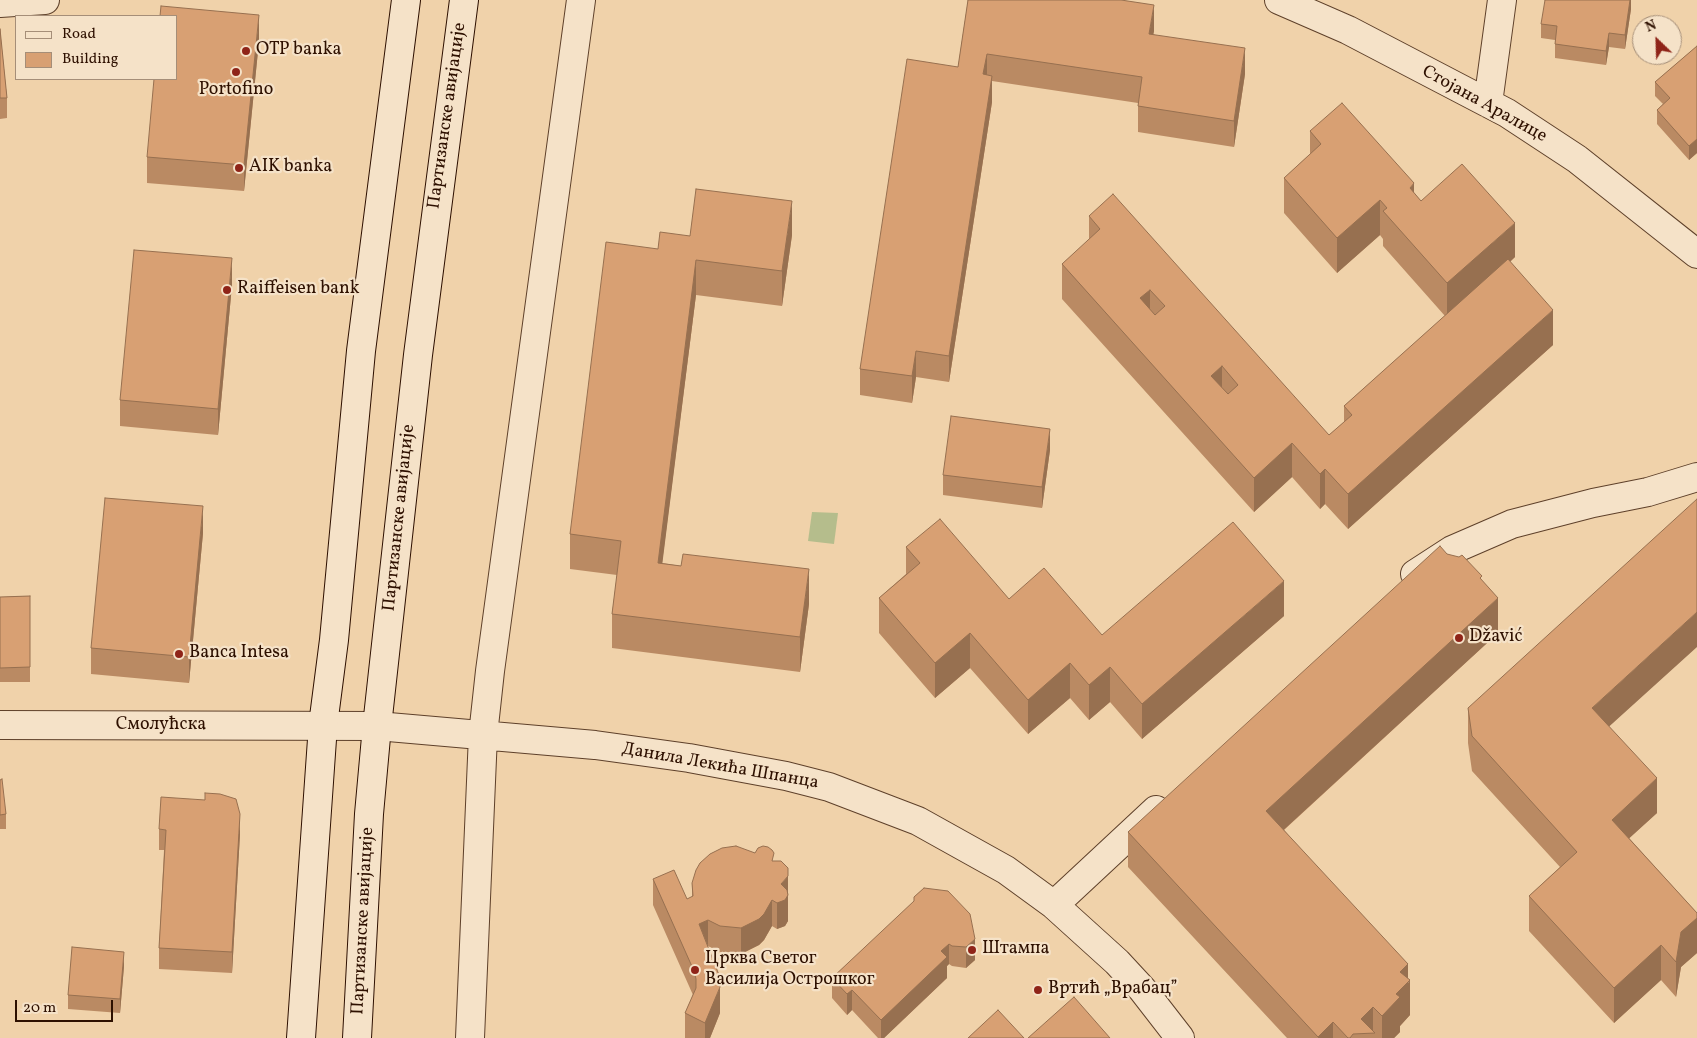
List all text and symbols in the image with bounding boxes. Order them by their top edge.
legend [15,15,178,80]
north arrow [1632,15,1682,65]
text: N [1643,16,1660,38]
street label: Партизанске авијације [424,21,472,211]
text: Road [62,24,96,45]
place label: OTP banka [256,40,341,62]
marker: OTP banka [240,45,252,57]
text: Building [62,49,118,70]
street label: Стојана Аралице [1418,62,1550,148]
marker: Portofino [230,66,242,78]
place label: Portofino [199,80,273,102]
place label: AIK banka [249,157,332,179]
marker: AIK banka [233,162,245,174]
place label: Raiffeisen bank [237,279,360,301]
marker: Raiffeisen bank [221,284,233,296]
street label: Партизанске авијације [379,423,421,613]
place label: Džavić [1469,627,1523,649]
marker: Džavić [1453,632,1465,644]
place label: Banca Intesa [189,643,289,665]
marker: Banca Intesa [173,648,185,660]
street label: Смолућска [116,715,206,737]
street label: Данила Лекића Шпанца [620,739,820,795]
street label: Партизанске авијације [348,827,380,1015]
place label: Штампа [982,939,1049,961]
marker: Штампа [966,944,978,956]
place label: Црква Светог Василија Острошког [705,949,875,992]
marker: Црква Светог Василија Острошког [689,964,701,976]
place label: Вртић „Врабац” [1048,979,1177,1001]
marker: Вртић „Врабац” [1032,984,1044,996]
scale bar [18,990,115,1022]
text: 20 m [23,998,56,1019]

